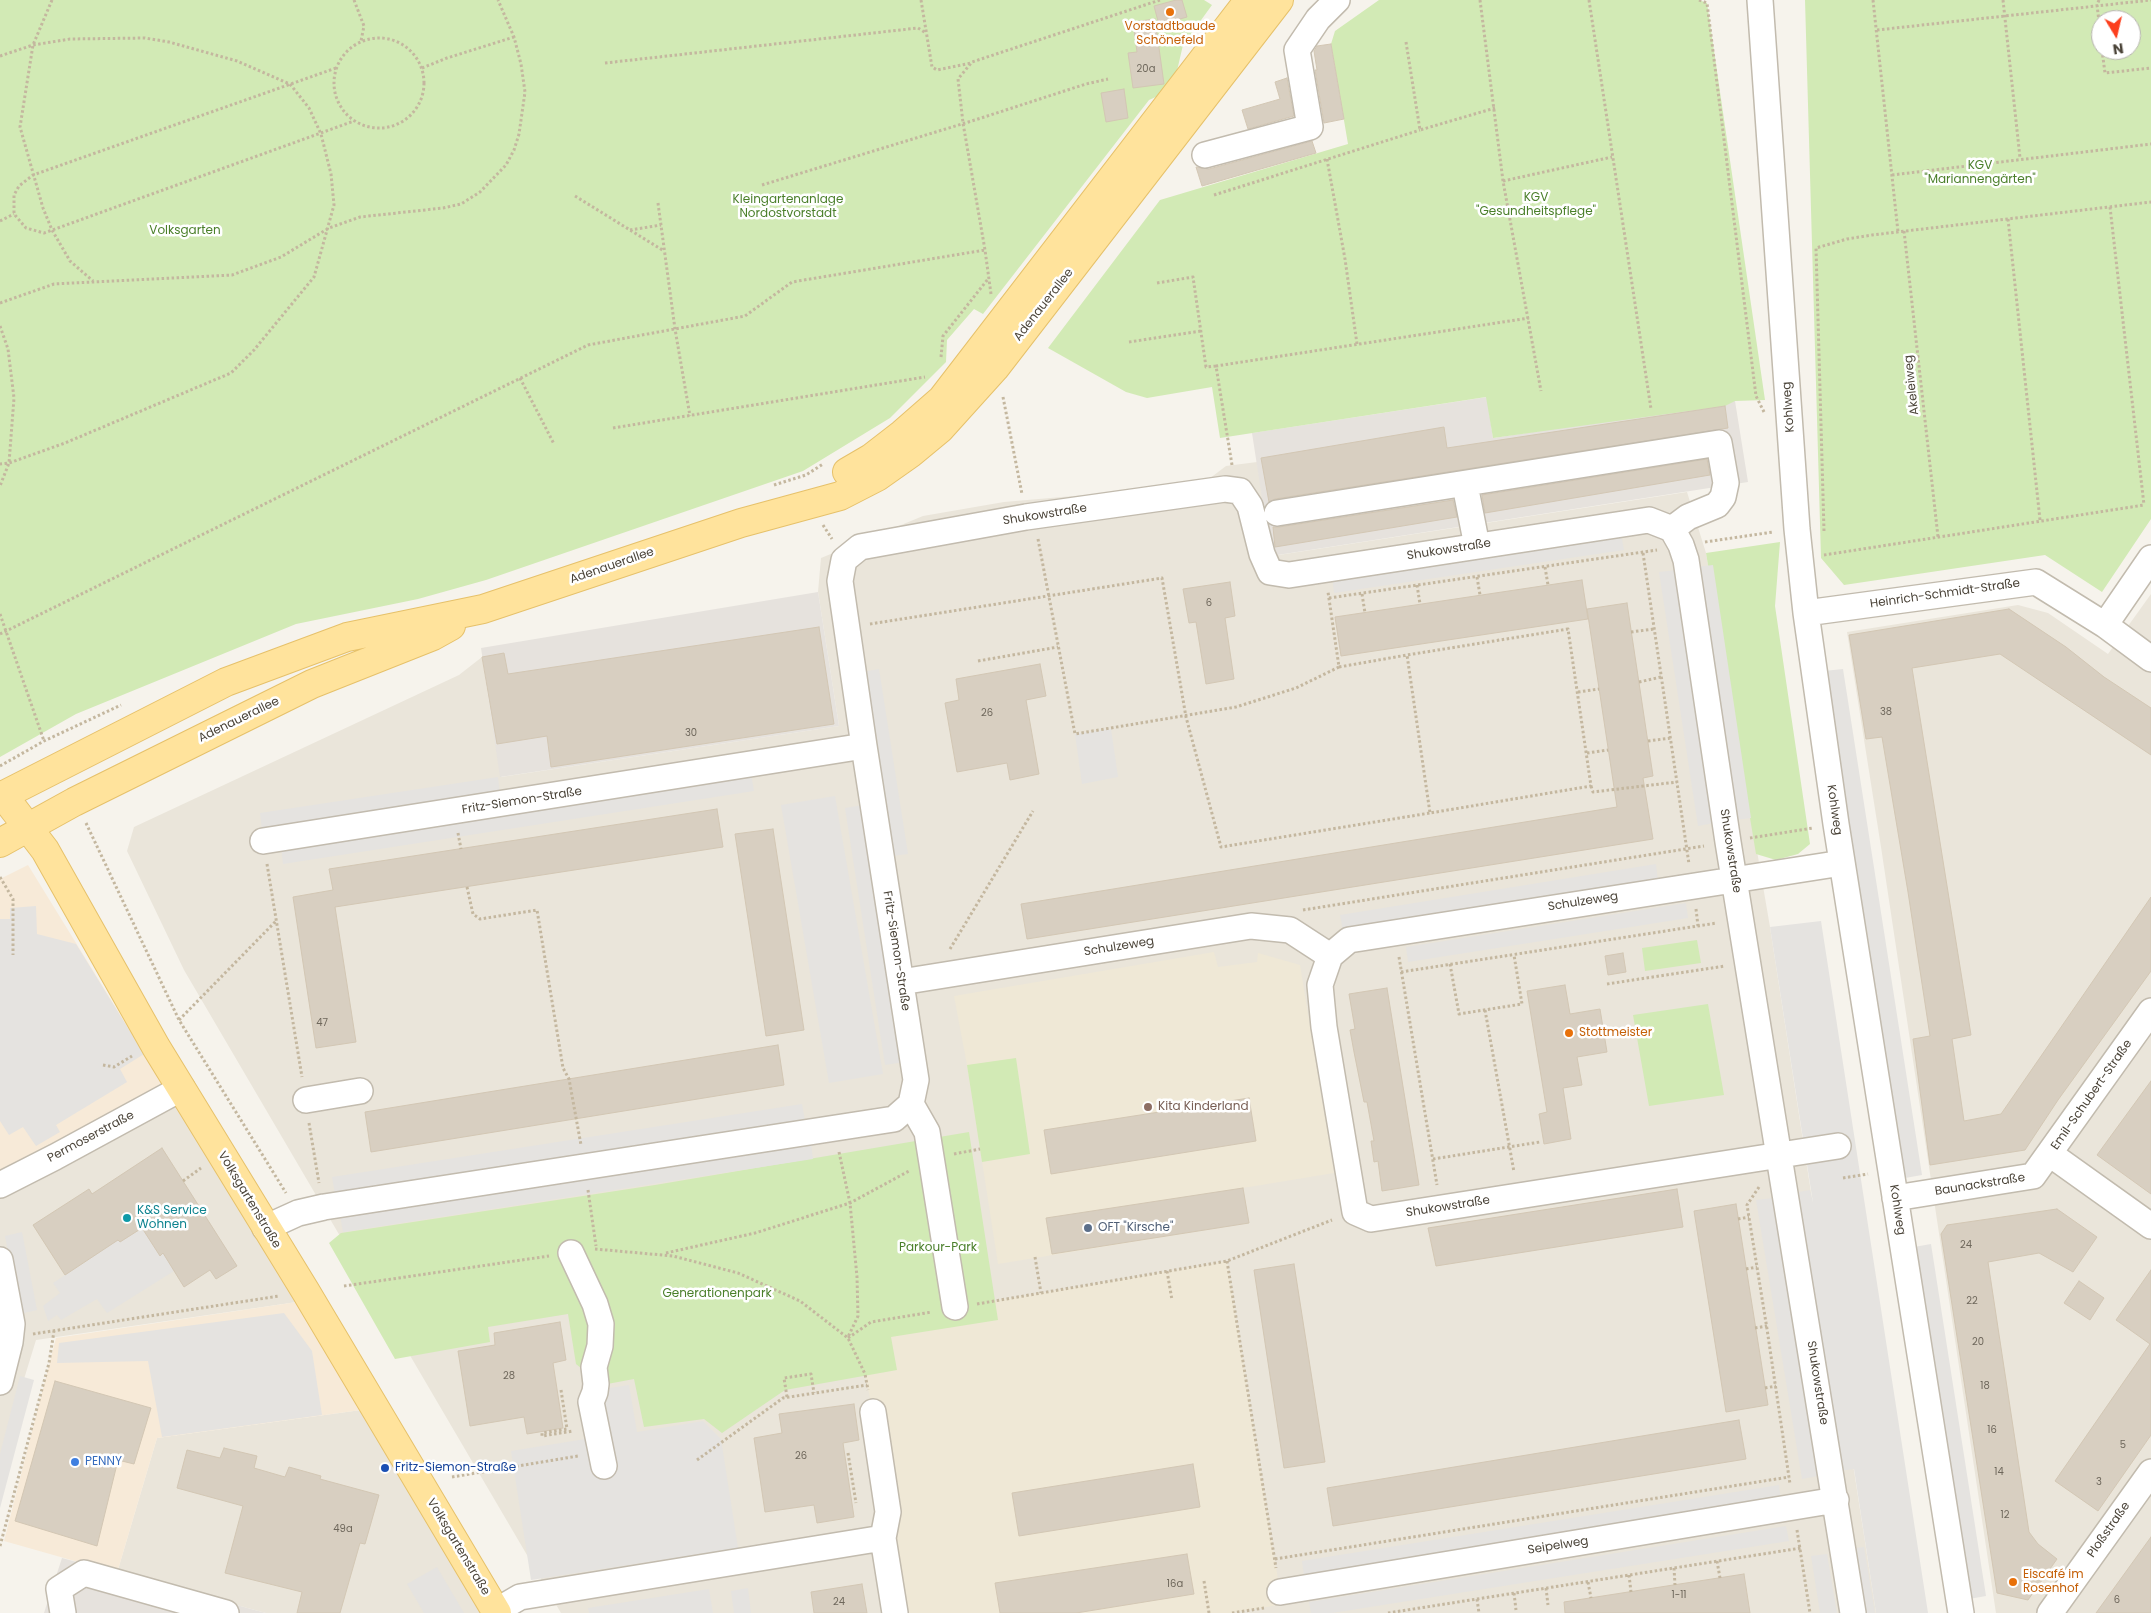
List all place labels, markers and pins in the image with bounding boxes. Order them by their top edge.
marker: Vorstadtbaude Schönefeld [1164,6,1176,18]
place label: Vorstadtbaude Schönefeld [1125,20,1215,48]
place label: Stottmeister [1579,1026,1652,1040]
marker: Stottmeister [1563,1027,1575,1039]
place label: Kita Kinderland [1158,1100,1249,1114]
marker: Kita Kinderland [1142,1101,1154,1113]
place label: K&S Service Wohnen [137,1204,207,1232]
marker: K&S Service Wohnen [121,1212,133,1224]
place label: OFT "Kirsche" [1098,1221,1173,1235]
marker: OFT "Kirsche" [1082,1222,1094,1234]
place label: PENNY [85,1455,122,1469]
marker: PENNY [69,1456,81,1468]
place label: Fritz-Siemon-Straße [395,1461,516,1475]
marker: Fritz-Siemon-Straße [379,1462,391,1474]
place label: Eiscafé im Rosenhof [2023,1568,2084,1596]
marker: Eiscafé im Rosenhof [2007,1576,2019,1588]

